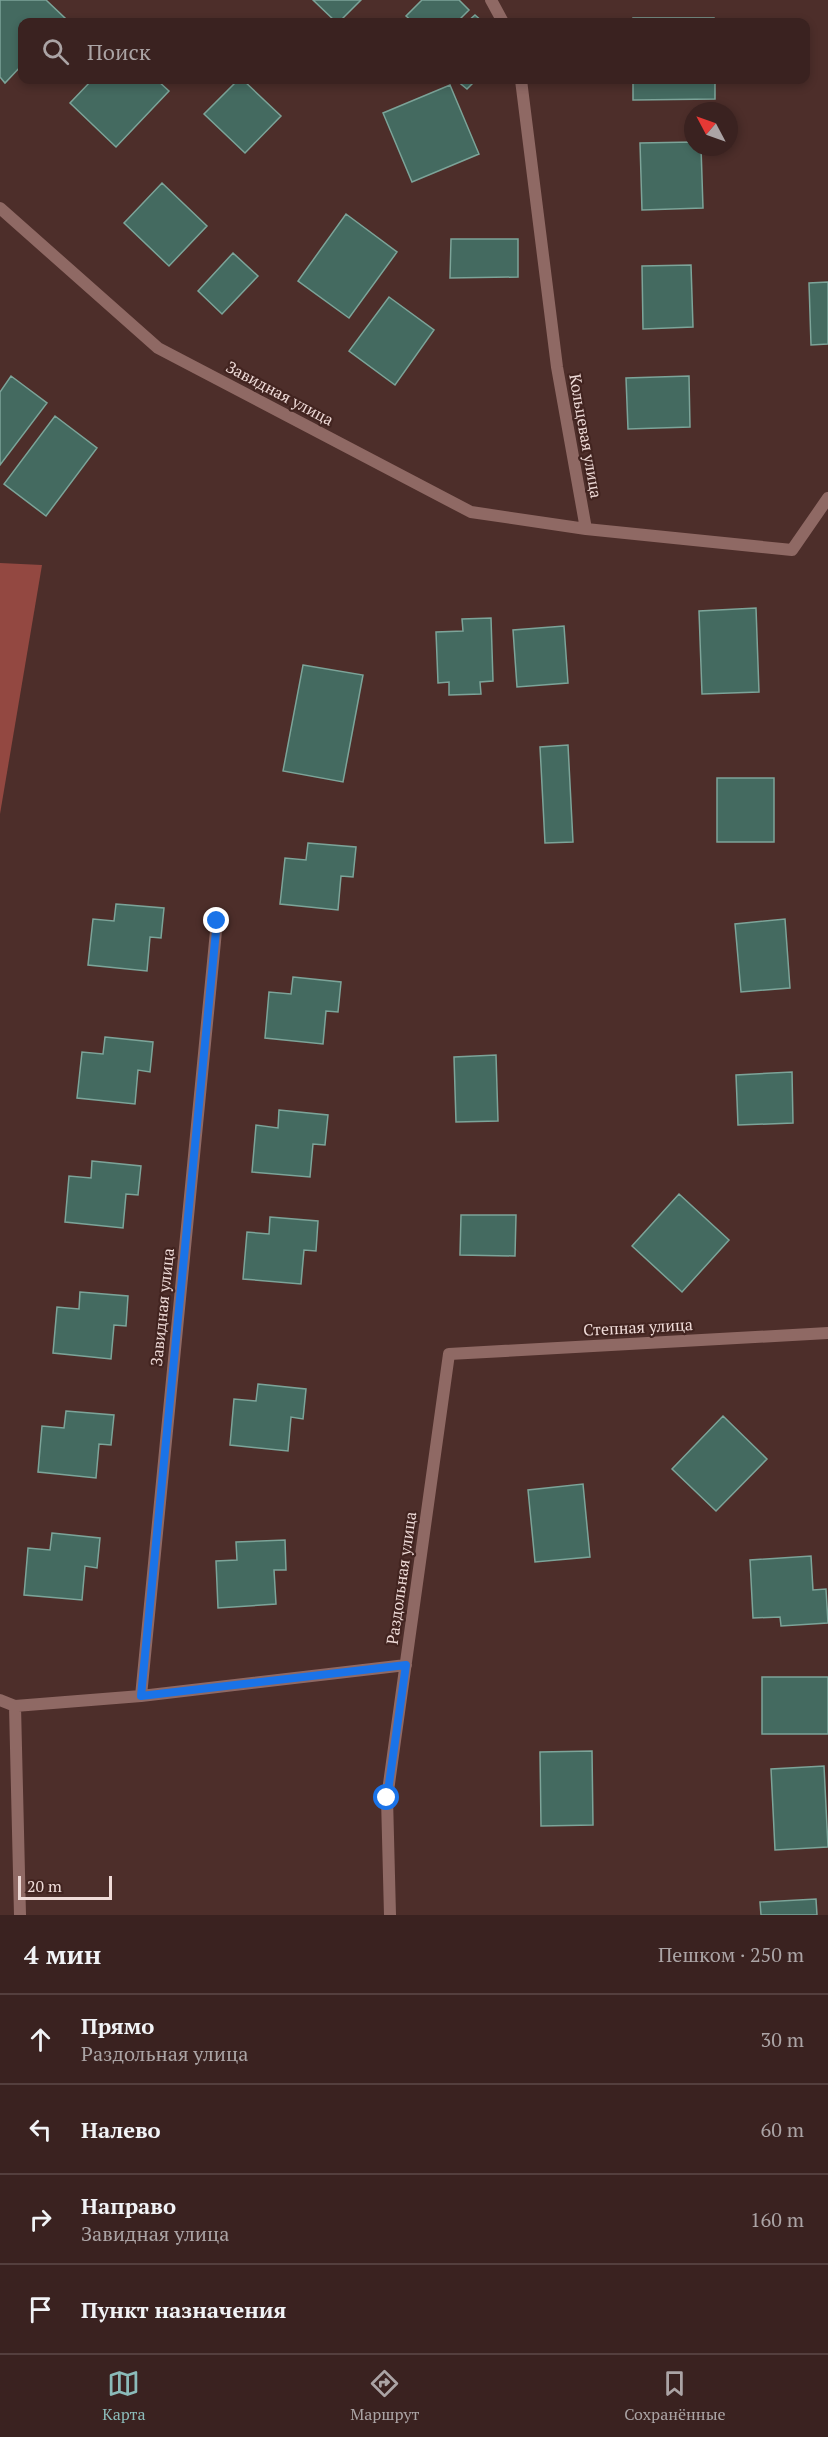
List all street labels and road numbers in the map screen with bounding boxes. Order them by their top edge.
street label: Завидная улица [222,355,338,431]
street label: Кольцевая улица [564,372,608,500]
street label: Завидная улица [145,1247,179,1367]
street label: Степная улица [583,1313,693,1341]
street label: Раздольная улица [381,1510,421,1646]

